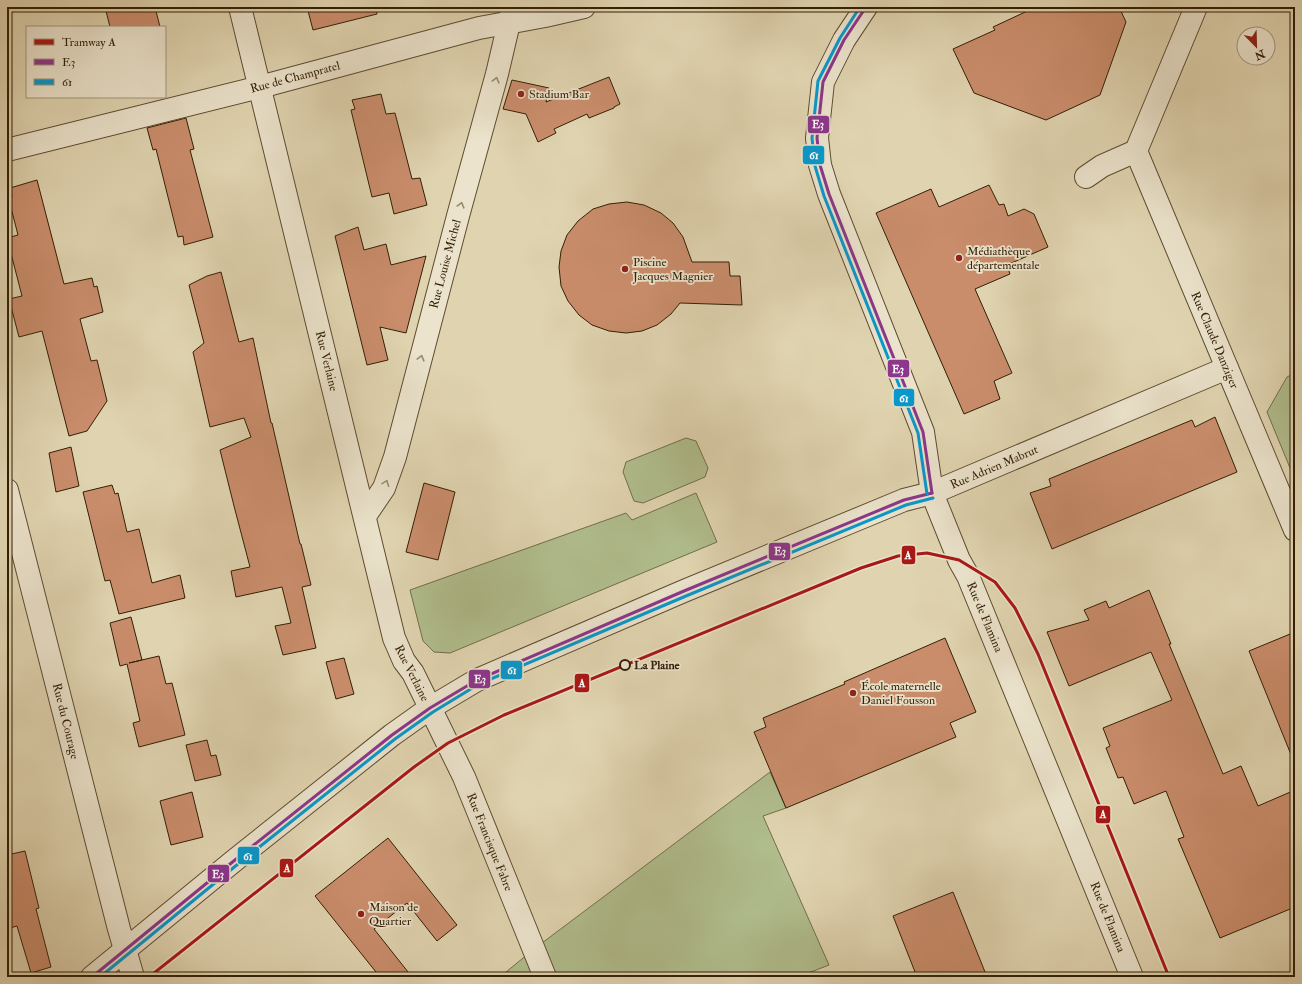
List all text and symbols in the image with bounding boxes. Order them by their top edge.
legend [26,26,166,98]
north arrow [1236,26,1276,66]
text: Tramway A [62,35,116,50]
text: N [1252,46,1268,63]
text: E3 [62,55,75,70]
street label: Rue de Champratel [249,58,342,97]
text: 61 [62,75,72,90]
one-way arrow [491,77,499,83]
place label: Stadium Bar [529,87,589,102]
marker: Stadium Bar [516,89,526,99]
line badge: E3 [807,115,830,134]
text: E3 [812,118,824,131]
line badge: 61 [802,145,825,165]
text: 61 [809,149,819,162]
one-way arrow [456,202,465,209]
street label: Rue Louise Michel [426,218,465,310]
place label: Médiathèque départementale [967,244,1040,273]
marker: Médiathèque départementale [954,253,964,263]
place label: Piscine Jacques Magnier [632,255,713,284]
marker: Piscine Jacques Magnier [620,264,630,274]
street label: Rue Claude Danziger [1187,289,1242,391]
street label: Rue Verlaine [312,329,341,393]
one-way arrow [416,355,425,362]
line badge: E3 [887,359,910,378]
text: E3 [892,363,904,376]
line badge: 61 [893,388,915,407]
text: 61 [899,392,909,405]
street label: Rue Adrien Mabrut [948,442,1040,493]
one-way arrow [381,480,389,487]
line badge: E3 [768,542,791,561]
text: E3 [774,545,786,558]
line badge: A [901,545,916,565]
text: A [904,549,913,562]
street label: Rue de Flamina [963,580,1006,656]
street label: Rue Verlaine [391,642,432,704]
place label: La Plaine [634,658,681,673]
marker: La Plaine [619,659,631,671]
line badge: 61 [500,660,523,680]
text: 61 [507,664,517,677]
line badge: E3 [468,669,491,689]
text: E3 [474,673,486,686]
line badge: A [574,673,590,693]
text: A [578,677,587,690]
place label: École maternelle Daniel Fousson [861,679,941,708]
street label: Rue du Courage [49,681,82,761]
marker: École maternelle Daniel Fousson [848,688,858,698]
street label: Rue Francisque Fabre [463,791,516,893]
line badge: A [1095,805,1111,824]
text: A [1099,808,1108,821]
line badge: 61 [237,846,260,865]
text: 61 [243,850,253,863]
line badge: A [279,858,294,878]
text: A [283,862,292,875]
line badge: E3 [207,864,230,883]
text: E3 [212,868,224,881]
street label: Rue de Flamina [1087,880,1129,956]
place label: Maison de Quartier [369,900,418,929]
marker: Maison de Quartier [356,909,366,919]

